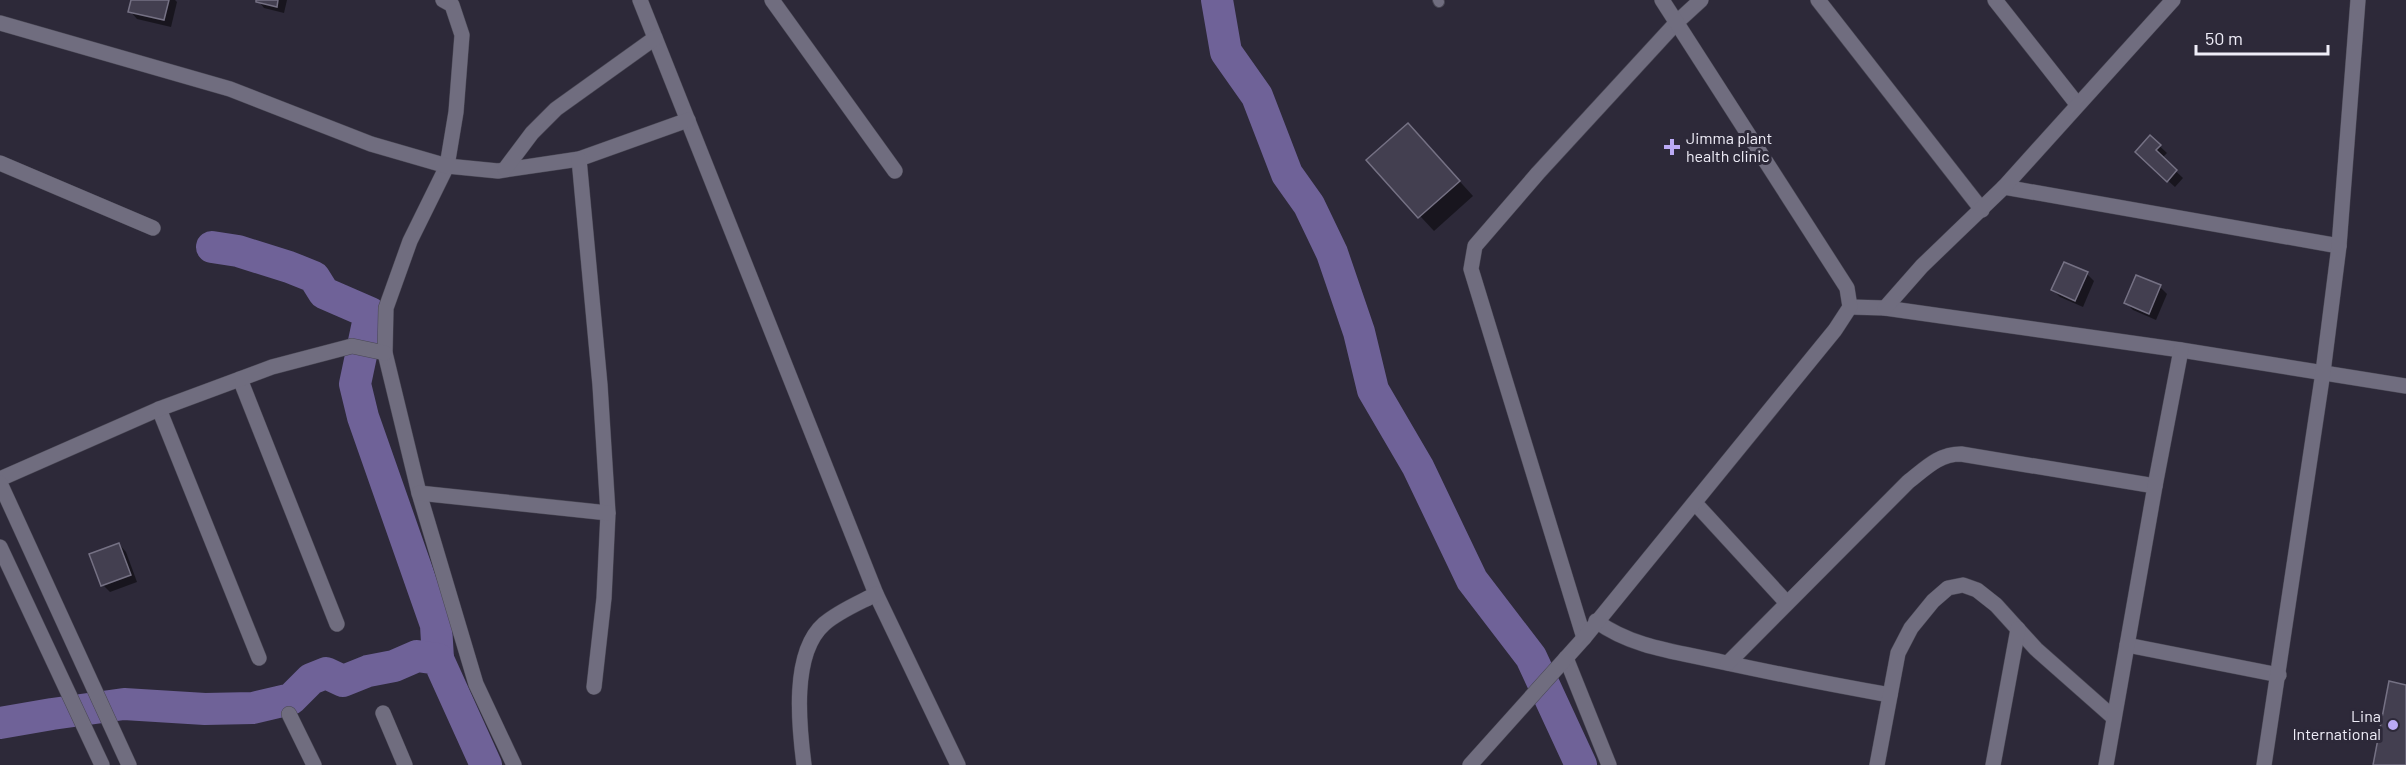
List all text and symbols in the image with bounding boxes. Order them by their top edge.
scale bar [2196,18,2328,56]
text: 50 m [2205,27,2243,49]
place label: Jimma plant health clinic [1686,128,1772,165]
marker: Jimma plant health clinic [1663,138,1681,156]
place label: Lina International [2292,706,2381,743]
marker: Lina International [2386,718,2400,732]

